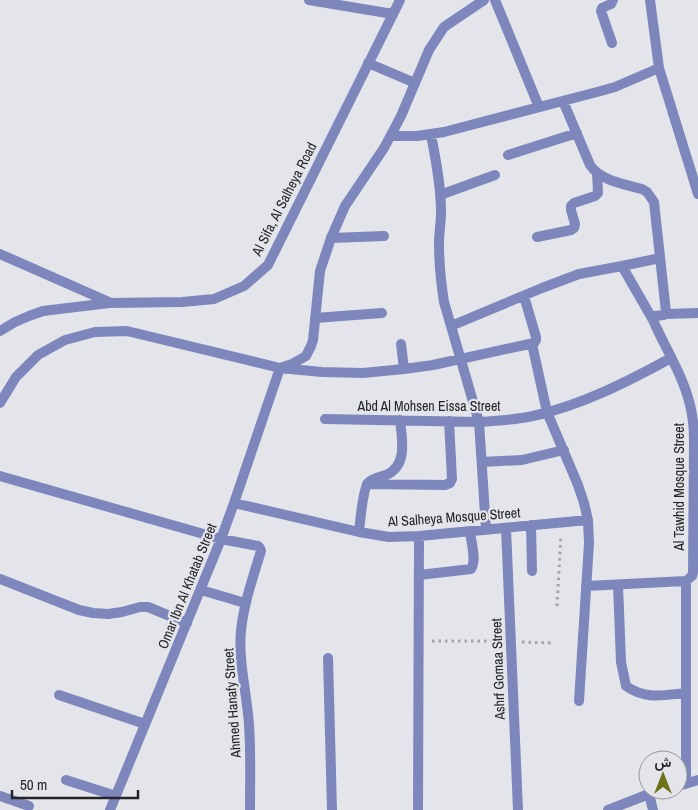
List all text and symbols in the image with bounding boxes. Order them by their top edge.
street label: Al Sifa, Al Salheya Road [247,139,320,260]
street label: Abd Al Mohsen Eissa Street [357,397,500,415]
street label: Al Tawhid Mosque Street [670,423,688,552]
street label: Al Salheya Mosque Street [386,503,521,531]
street label: Omar Ibn Al Khatab Street [154,520,220,652]
street label: Ashrf Gomaa Street [487,618,509,721]
street label: Ahmed Hanafy Street [219,648,245,759]
north arrow [638,750,688,800]
text: ش [655,753,672,771]
scale bar [12,768,139,800]
text: 50 m [20,774,47,795]

